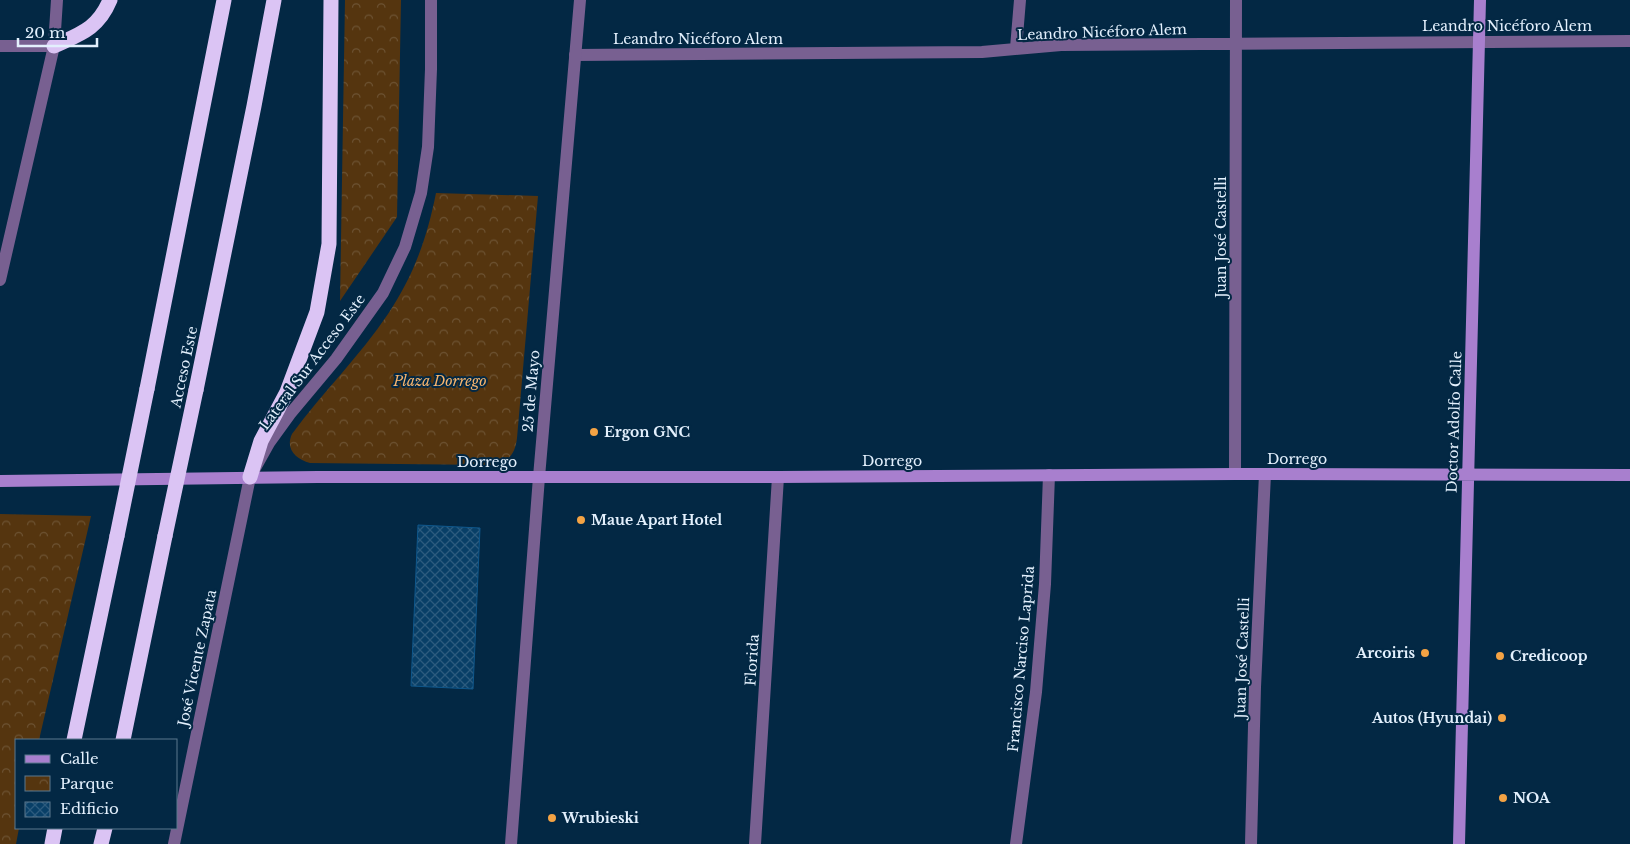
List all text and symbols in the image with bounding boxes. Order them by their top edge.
scale bar [18,15,96,47]
street label: Leandro Nicéforo Alem [1422,17,1592,35]
street label: Leandro Nicéforo Alem [1017,20,1187,44]
text: 20 m [25,23,65,42]
street label: Leandro Nicéforo Alem [613,30,783,48]
street label: Juan José Castelli [1212,176,1230,300]
street label: Lateral Sur Acceso Este [255,291,369,433]
street label: Acceso Este [166,325,201,410]
street label: 25 de Mayo [518,349,544,433]
street label: Doctor Adolfo Calle [1443,351,1465,493]
park label: Plaza Dorrego [392,372,487,390]
place label: Ergon GNC [604,423,690,441]
marker: Ergon GNC [588,426,600,438]
street label: Dorrego [1267,450,1327,468]
street label: Dorrego [862,452,922,470]
street label: Dorrego [457,453,517,471]
place label: Maue Apart Hotel [591,511,722,529]
marker: Maue Apart Hotel [575,514,587,526]
street label: Francisco Narciso Laprida [1004,565,1038,753]
street label: José Vicente Zapata [173,588,220,730]
street label: Juan José Castelli [1231,597,1253,721]
street label: Florida [741,633,763,686]
place label: Arcoiris [1355,644,1415,662]
marker: Arcoiris [1419,647,1431,659]
place label: Credicoop [1510,647,1588,665]
marker: Credicoop [1494,650,1506,662]
place label: Autos (Hyundai) [1371,709,1492,727]
marker: Autos (Hyundai) [1496,712,1508,724]
legend [15,739,178,829]
text: Calle [60,749,99,768]
text: Parque [60,774,114,793]
place label: NOA [1513,789,1551,807]
marker: NOA [1497,792,1509,804]
text: Edificio [60,799,119,818]
place label: Wrubieski [561,809,639,827]
marker: Wrubieski [546,812,558,824]

